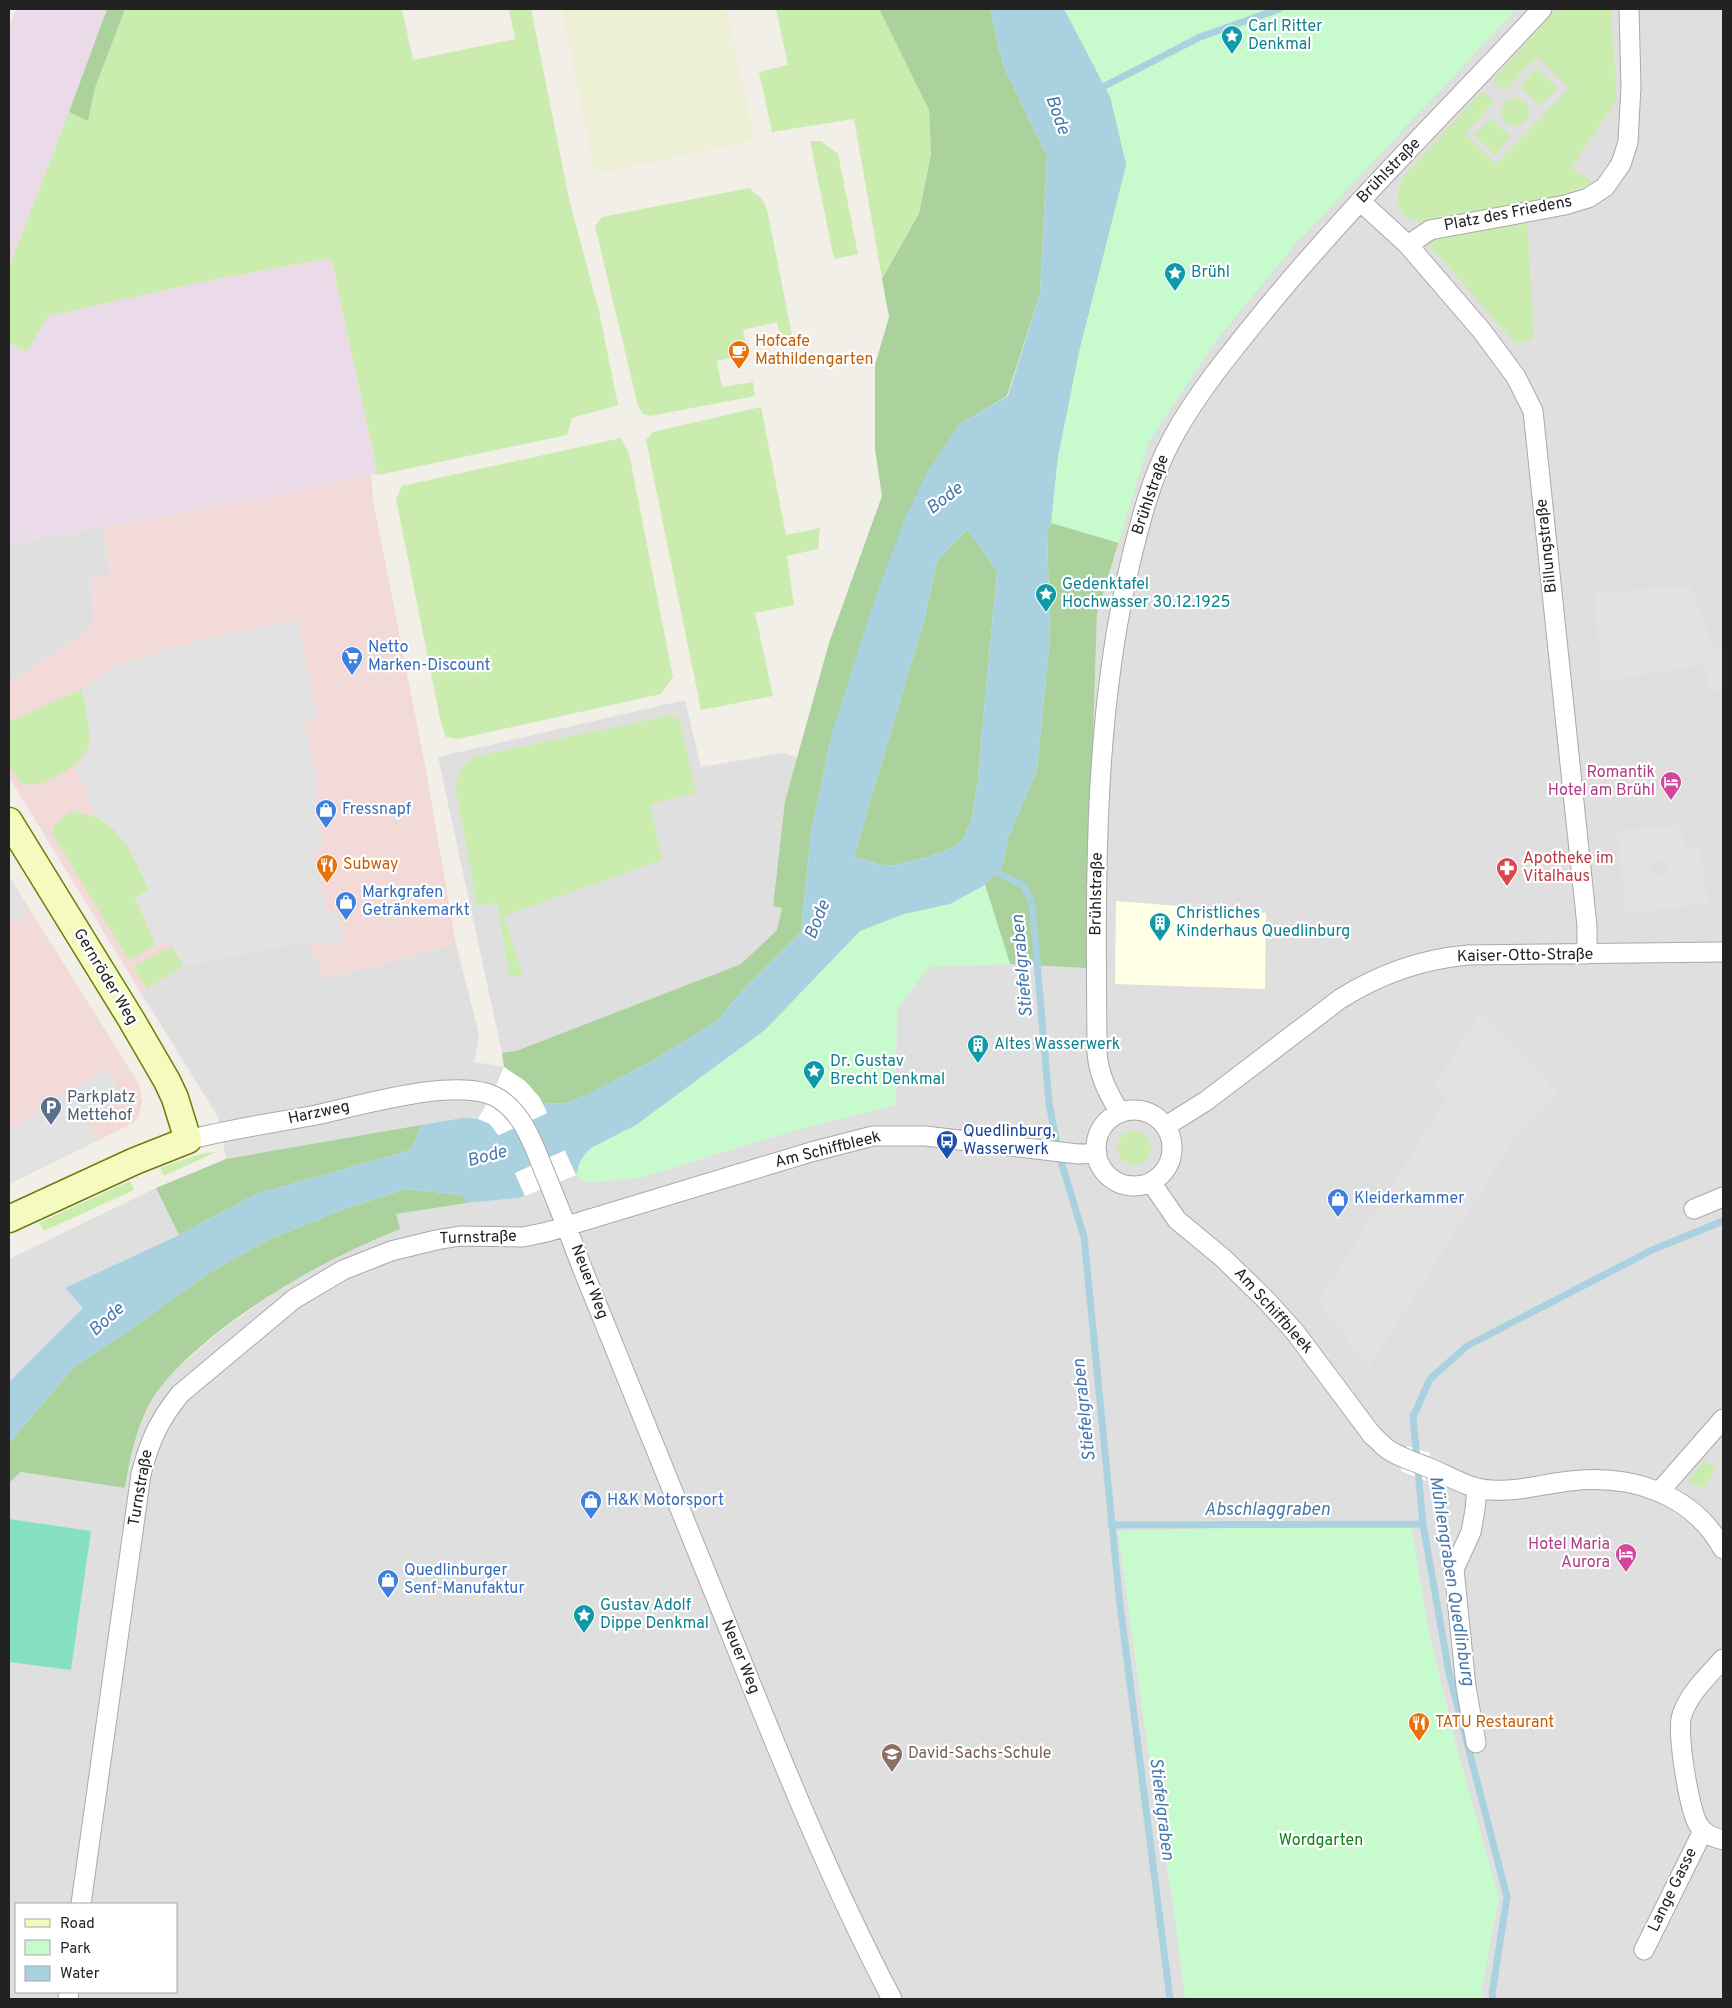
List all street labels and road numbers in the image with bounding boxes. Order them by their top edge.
street label: Brühlstraße [1353,134,1425,208]
street label: Platz des Friedens [1442,192,1574,236]
street label: Brühlstraße [1128,452,1174,538]
street label: Billungstraße [1532,498,1562,594]
street label: Brühlstraße [1086,852,1108,936]
street label: Gernröder Weg [68,925,142,1029]
street label: Kaiser-Otto-Straße [1457,945,1593,967]
street label: Harzweg [286,1097,352,1129]
street label: Am Schiffbleek [773,1127,883,1173]
street label: Turnstraße [439,1227,517,1249]
street label: Neuer Weg [566,1242,612,1322]
street label: Am Schiffbleek [1229,1264,1317,1358]
street label: Turnstraße [124,1448,158,1528]
street label: Neuer Weg [716,1617,764,1697]
street label: Lange Gasse [1644,1845,1702,1935]

